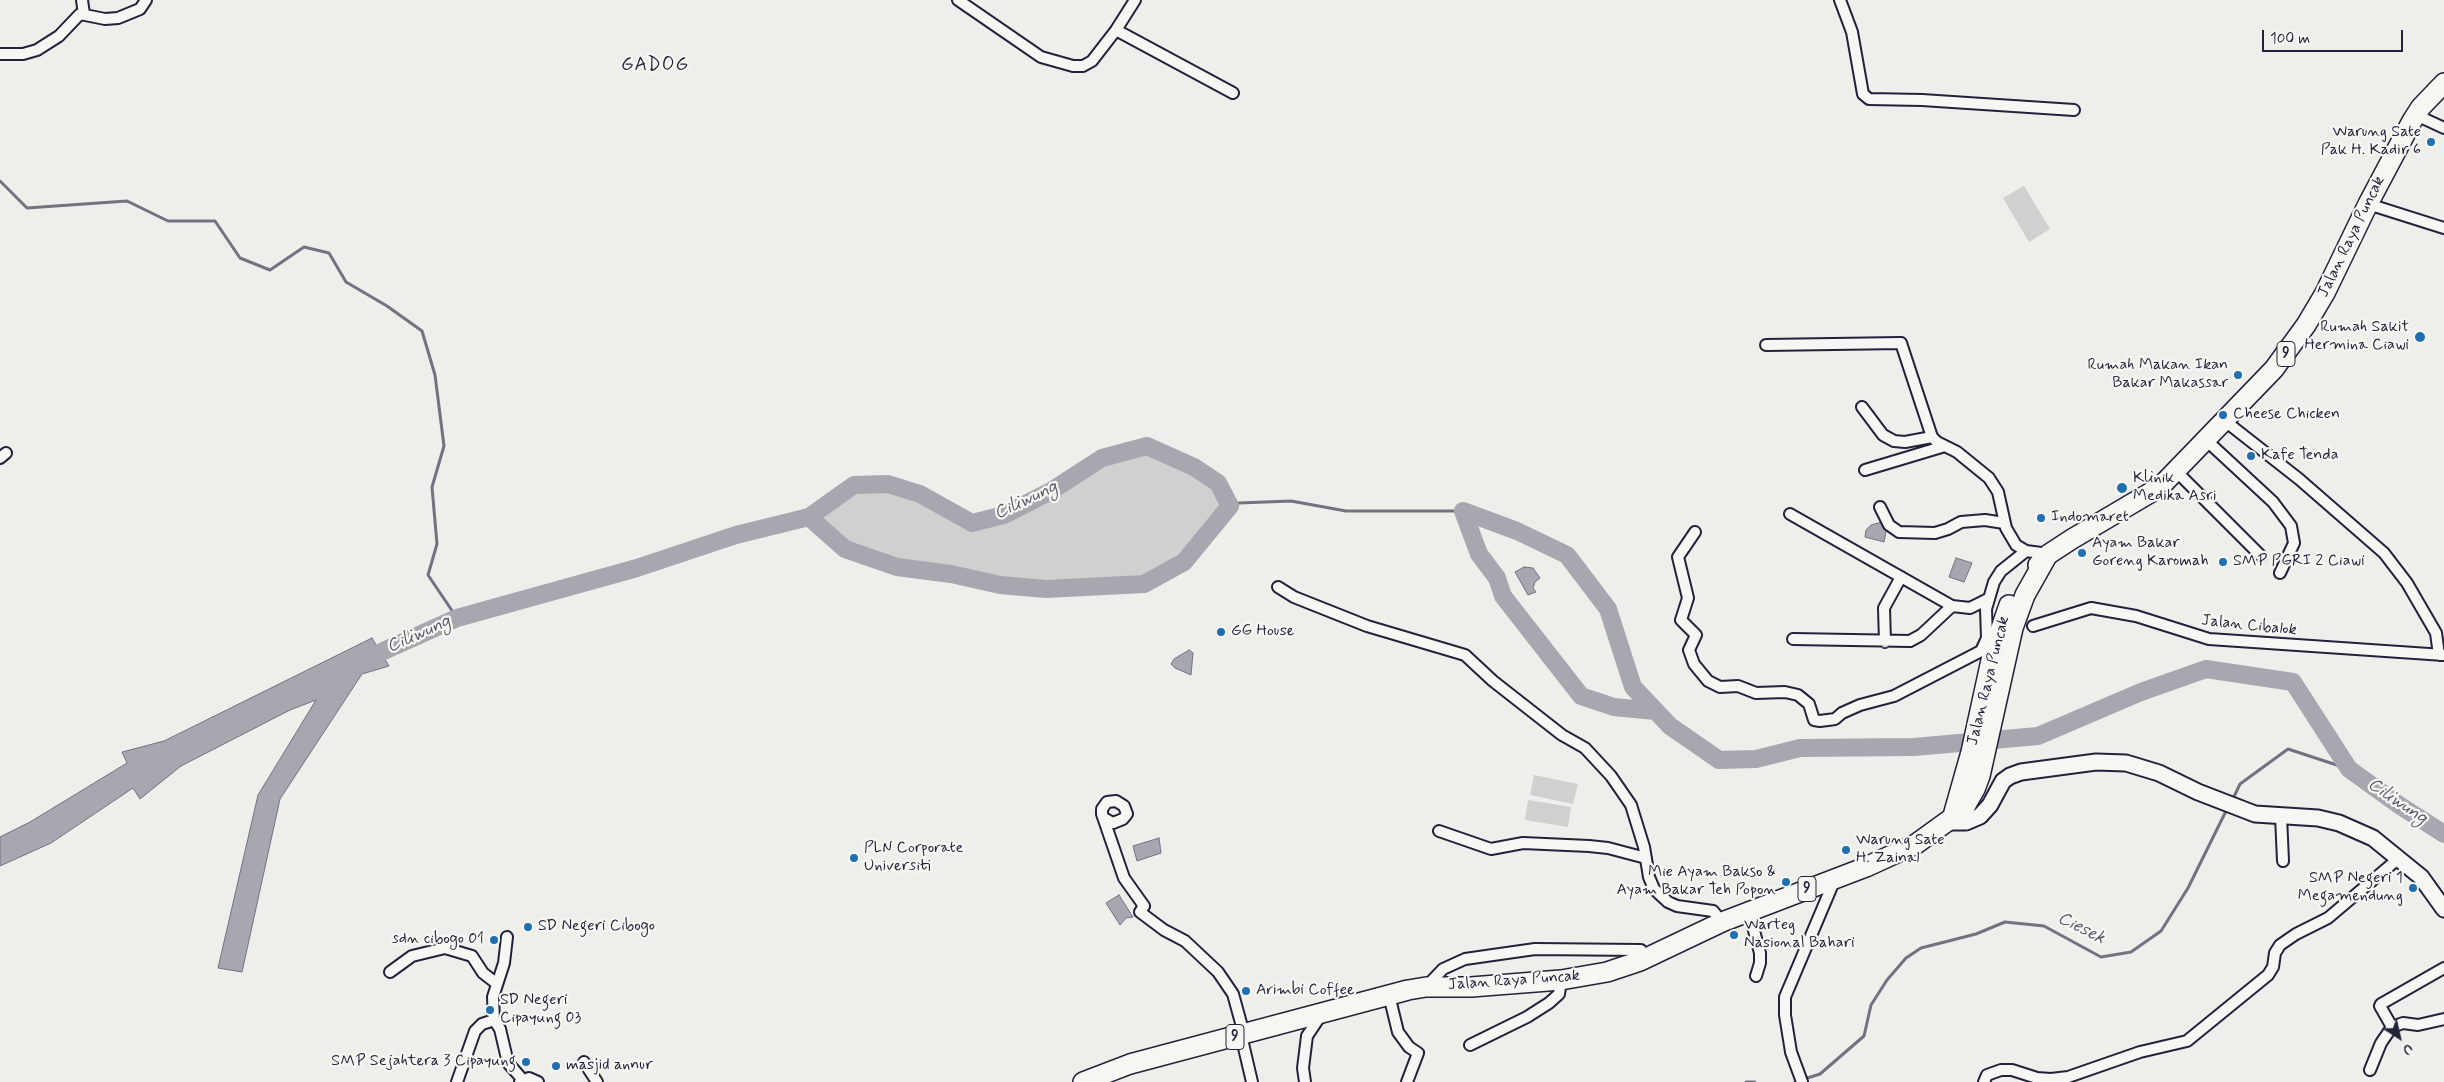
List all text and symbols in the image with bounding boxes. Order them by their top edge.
scale bar [2264,20,2405,52]
text: 100 m [2270,29,2310,49]
district label: GADOG [620,55,690,77]
place label: Warung Sate Pak H. Kadir 6 [2321,123,2421,161]
marker: Warung Sate Pak H. Kadir 6 [2425,136,2437,148]
street label: Jalan Raya Puncak [2314,173,2390,301]
place label: Rumah Sakit Hermina Ciawi [2304,318,2409,356]
marker: Rumah Sakit Hermina Ciawi [2413,330,2427,344]
road number: 9 [2277,342,2295,366]
place label: Rumah Makan Ikan Bakar Makassar [2088,356,2228,394]
marker: Rumah Makan Ikan Bakar Makassar [2232,369,2244,381]
place label: Cheese Chicken [2233,405,2340,425]
marker: Cheese Chicken [2217,409,2229,421]
place label: Kafe Tenda [2261,446,2338,466]
marker: Kafe Tenda [2245,450,2257,462]
place label: Klinik Medika Asri [2133,469,2216,507]
water label: Ciliwung [991,477,1061,525]
marker: Klinik Medika Asri [2115,481,2129,495]
place label: Indomaret [2051,508,2129,528]
marker: Indomaret [2035,512,2047,524]
place label: Ayam Bakar Goreng Karomah [2092,534,2209,572]
marker: Ayam Bakar Goreng Karomah [2076,547,2088,559]
place label: SMP PGRI 2 Ciawi [2233,552,2365,572]
marker: SMP PGRI 2 Ciawi [2217,556,2229,568]
water label: Ciliwung [384,611,454,659]
street label: Jalan Cibalok [2200,611,2298,641]
street label: Jalan Raya Puncak [1964,615,2014,747]
place label: GG House [1231,622,1294,642]
marker: GG House [1215,626,1227,638]
water label: Ciliwung [2363,774,2431,830]
place label: Warung Sate H. Zainal [1856,831,1944,869]
place label: PLN Corporate Universiti [864,839,963,877]
marker: Warung Sate H. Zainal [1840,844,1852,856]
marker: PLN Corporate Universiti [848,852,860,864]
place label: Mie Ayam Bakso & Ayam Bakar Teh Popon [1617,863,1776,901]
place label: SMP Negeri 1 Megamendung [2298,869,2403,907]
marker: Mie Ayam Bakso & Ayam Bakar Teh Popon [1780,876,1792,888]
road number: 9 [1798,876,1816,902]
marker: SMP Negeri 1 Megamendung [2407,882,2419,894]
water label: Ciesek [2054,908,2108,950]
place label: Warteg Nasional Bahari [1744,916,1855,954]
place label: SD Negeri Cibogo [538,917,655,937]
marker: SD Negeri Cibogo [522,921,534,933]
marker: Warteg Nasional Bahari [1728,929,1740,941]
place label: sdn cibogo 01 [392,930,484,950]
marker: sdn cibogo 01 [488,934,500,946]
street label: Jalan Raya Puncak [1447,967,1581,995]
place label: Arimbi Coffee [1256,981,1354,1001]
marker: Arimbi Coffee [1240,985,1252,997]
place label: SD Negeri Cipayung 03 [500,991,581,1029]
marker: SD Negeri Cipayung 03 [484,1004,496,1016]
north arrow [2374,1012,2424,1062]
road number: 9 [1226,1024,1244,1050]
text: U [2399,1039,2417,1059]
place label: SMP Sejahtera 3 Cipayung [331,1052,516,1072]
marker: SMP Sejahtera 3 Cipayung [520,1056,532,1068]
place label: masjid annur [566,1056,653,1076]
marker: masjid annur [550,1060,562,1072]

